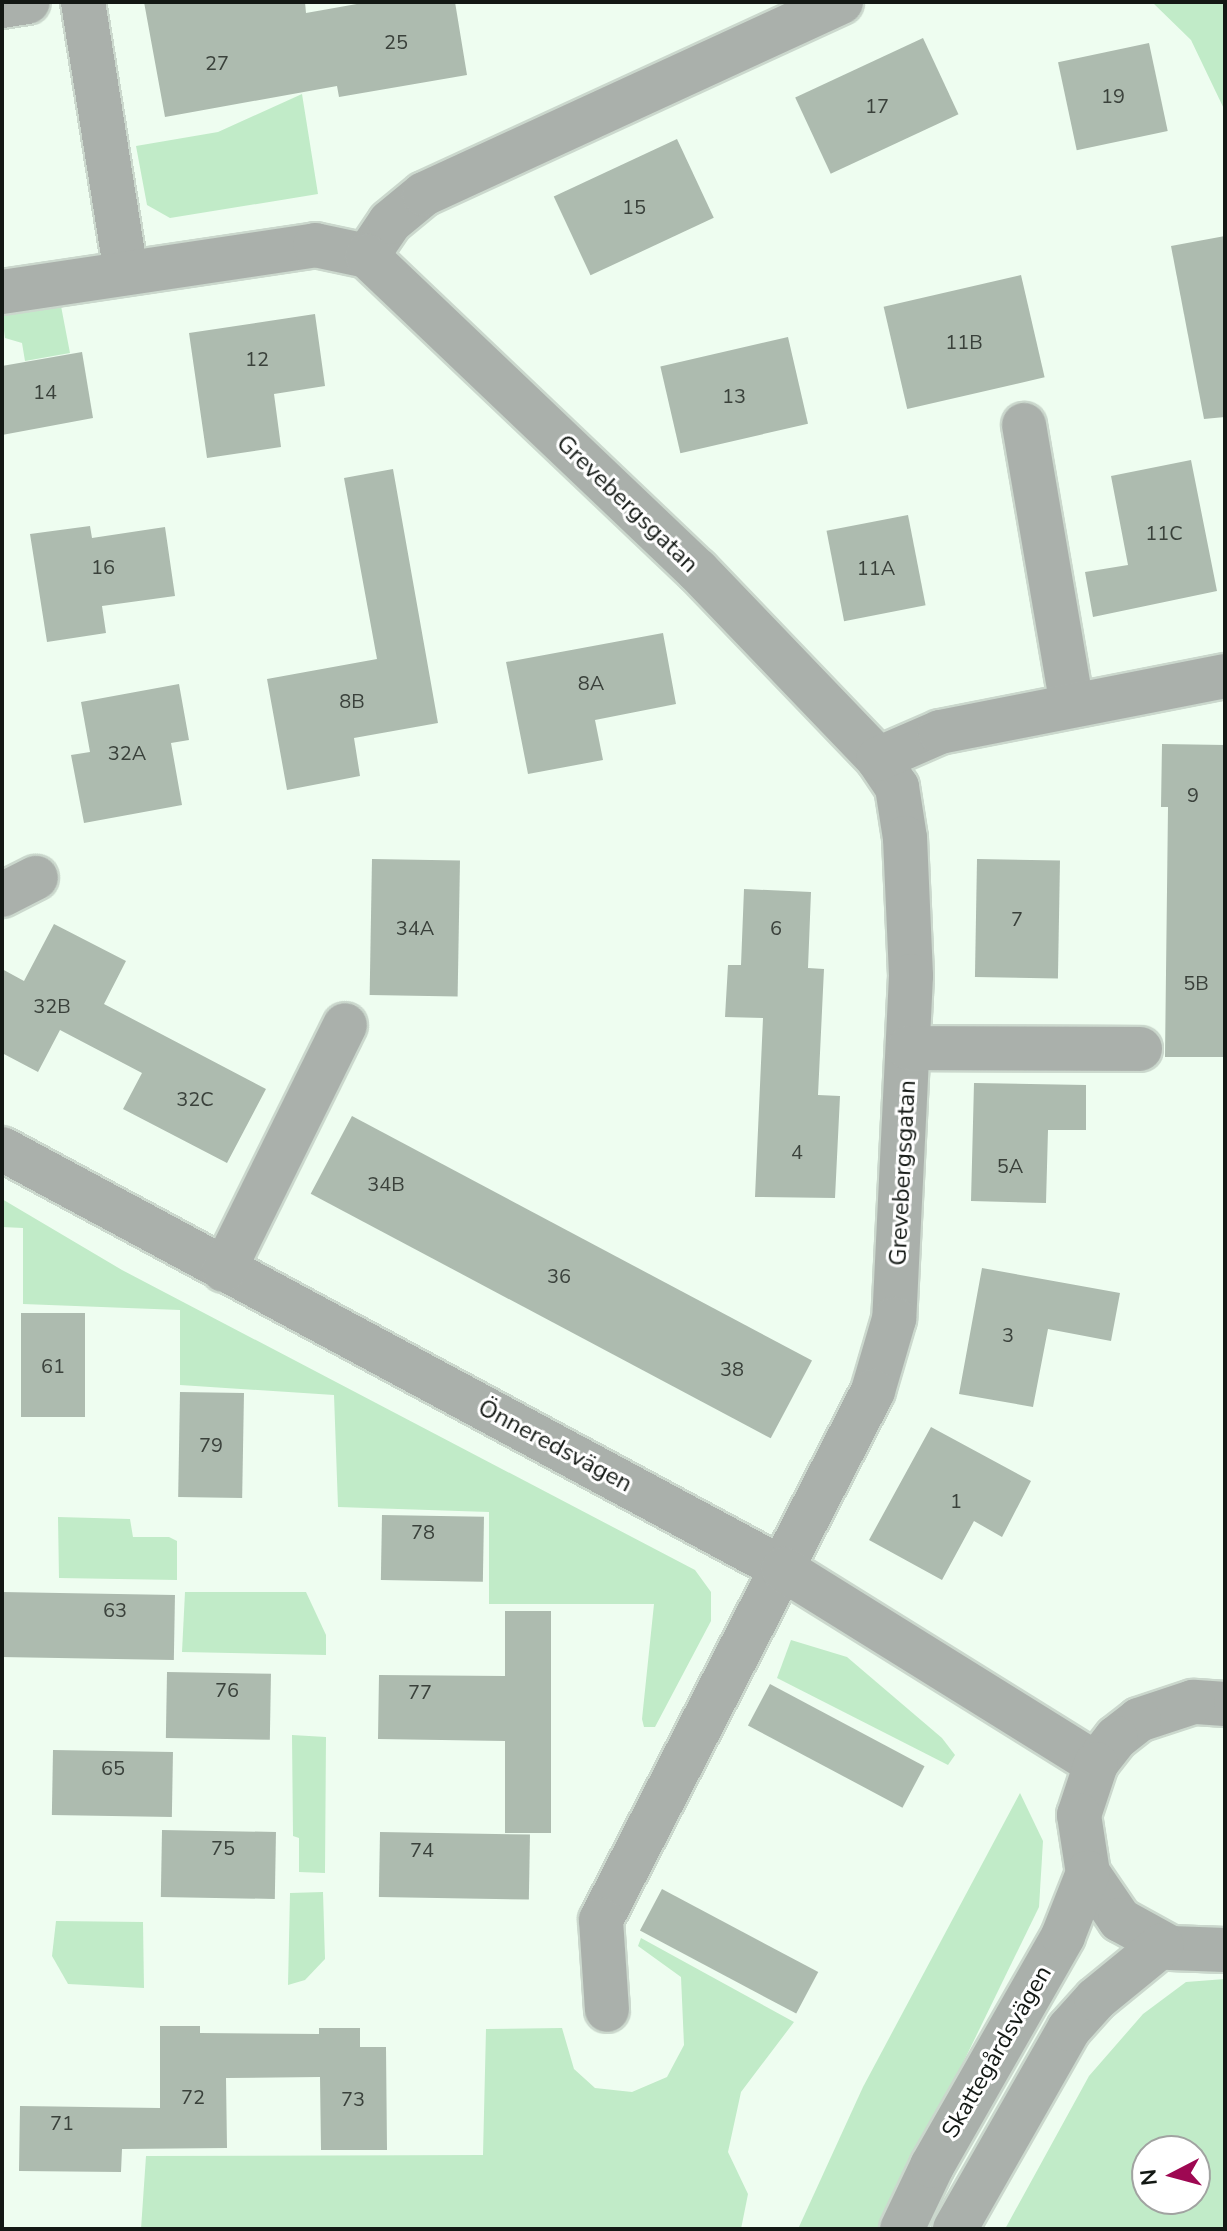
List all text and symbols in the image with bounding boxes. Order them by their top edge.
house number: 25 [384,30,408,54]
house number: 27 [205,51,229,75]
house number: 19 [1101,84,1125,108]
house number: 17 [865,94,889,118]
house number: 15 [622,195,646,219]
house number: 11B [945,330,983,354]
house number: 12 [245,347,269,371]
house number: 14 [33,380,57,404]
house number: 13 [722,384,746,408]
street label: Grevebergsgatan [550,429,704,579]
house number: 11C [1145,521,1183,545]
house number: 16 [91,555,115,579]
house number: 11A [857,556,895,580]
house number: 8A [578,671,604,695]
house number: 8B [339,689,365,713]
house number: 32A [108,741,146,765]
house number: 9 [1187,783,1199,807]
house number: 7 [1011,907,1023,931]
house number: 34A [396,916,434,940]
house number: 6 [770,916,782,940]
house number: 5B [1183,971,1209,995]
house number: 32B [33,994,71,1018]
street label: Grevebergsgatan [884,1079,922,1267]
house number: 32C [176,1087,214,1111]
house number: 4 [791,1140,803,1164]
house number: 5A [997,1154,1023,1178]
house number: 34B [367,1172,405,1196]
house number: 36 [547,1264,571,1288]
house number: 3 [1002,1323,1014,1347]
house number: 61 [41,1354,65,1378]
house number: 38 [720,1357,744,1381]
street label: Önneredsvägen [473,1393,637,1499]
house number: 79 [199,1433,223,1457]
house number: 1 [950,1489,962,1513]
house number: 78 [411,1520,435,1544]
house number: 63 [103,1598,127,1622]
house number: 76 [215,1678,239,1702]
house number: 77 [408,1680,432,1704]
house number: 65 [101,1756,125,1780]
house number: 75 [211,1836,235,1860]
house number: 74 [410,1838,434,1862]
street label: Skattegårdsvägen [936,1961,1058,2143]
house number: 72 [181,2085,205,2109]
house number: 73 [341,2087,365,2111]
house number: 71 [50,2111,74,2135]
north arrow [1131,2135,1211,2215]
text: N [1133,2168,1165,2187]

